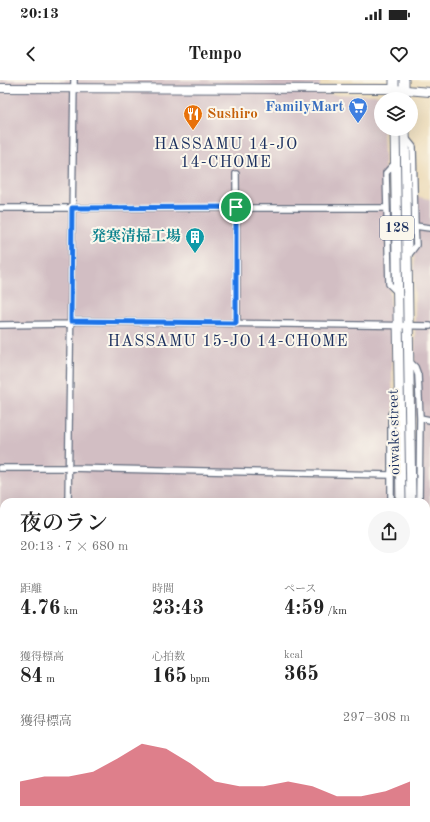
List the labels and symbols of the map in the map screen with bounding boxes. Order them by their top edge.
supermarket icon: FamilyMart [347,96,369,124]
place label: FamilyMart [265,100,345,115]
restaurant icon: Sushiro [182,103,204,131]
place label: Sushiro [207,107,258,122]
district label: HASSAMU 14-JO 14-CHOME [154,137,298,171]
pin [219,190,253,224]
road number: 128 [380,216,414,240]
building icon: 発寒清掃工場 [184,226,206,254]
place label: 発寒清掃工場 [91,227,181,245]
district label: HASSAMU 15-JO 14-CHOME [107,334,349,350]
street label: oiwake street [387,389,403,475]

